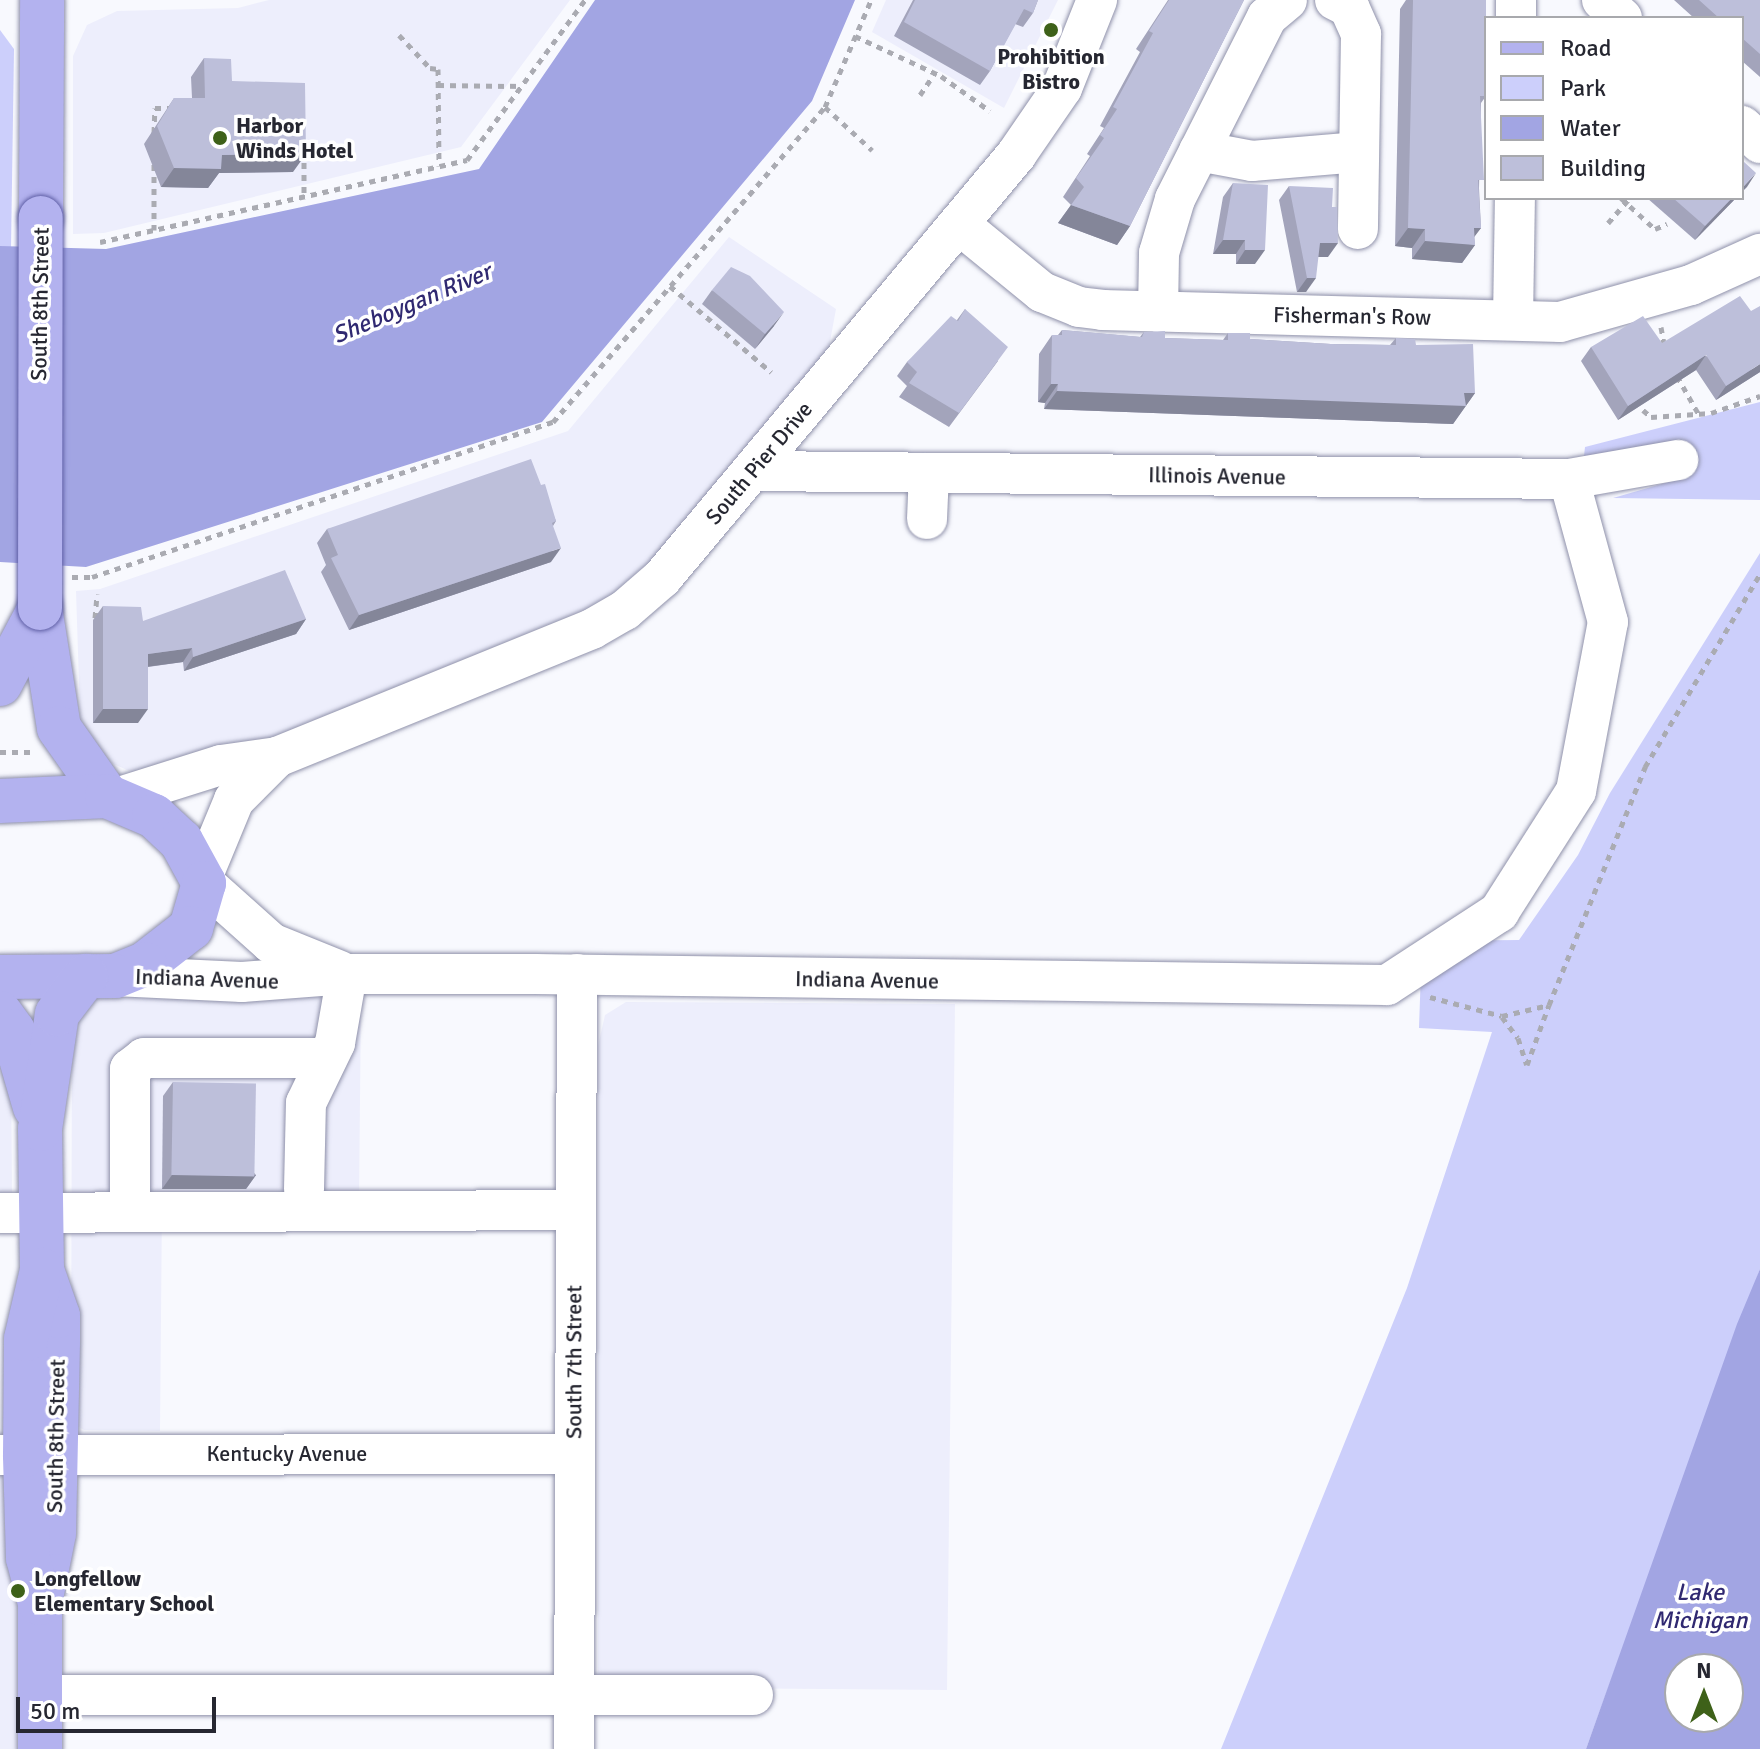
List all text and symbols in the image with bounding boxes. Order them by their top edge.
legend [1484,16,1744,200]
marker: Prohibition Bistro [1042,21,1060,39]
text: Road [1560,33,1611,63]
place label: Prohibition Bistro [997,43,1105,94]
text: Park [1560,73,1606,103]
place label: Harbor Winds Hotel [236,112,353,164]
text: Water [1560,113,1620,143]
marker: Harbor Winds Hotel [211,129,229,147]
text: Building [1560,153,1646,183]
street label: South 8th Street [25,227,55,381]
water label: Sheboygan River [328,258,496,350]
street label: Fisherman's Row [1273,301,1431,331]
street label: South Pier Drive [700,396,818,530]
street label: Illinois Avenue [1148,462,1286,490]
street label: Indiana Avenue [135,963,279,995]
street label: Indiana Avenue [795,966,939,994]
street label: South 7th Street [561,1285,587,1439]
street label: South 8th Street [41,1359,71,1513]
street label: Kentucky Avenue [207,1441,367,1467]
place label: Longfellow Elementary School [34,1565,214,1616]
water label: Lake Michigan [1653,1579,1747,1635]
marker: Longfellow Elementary School [9,1582,27,1600]
north arrow [1664,1653,1744,1733]
text: N [1696,1657,1712,1684]
scale bar [20,1681,220,1731]
text: 50 m [30,1696,80,1726]

